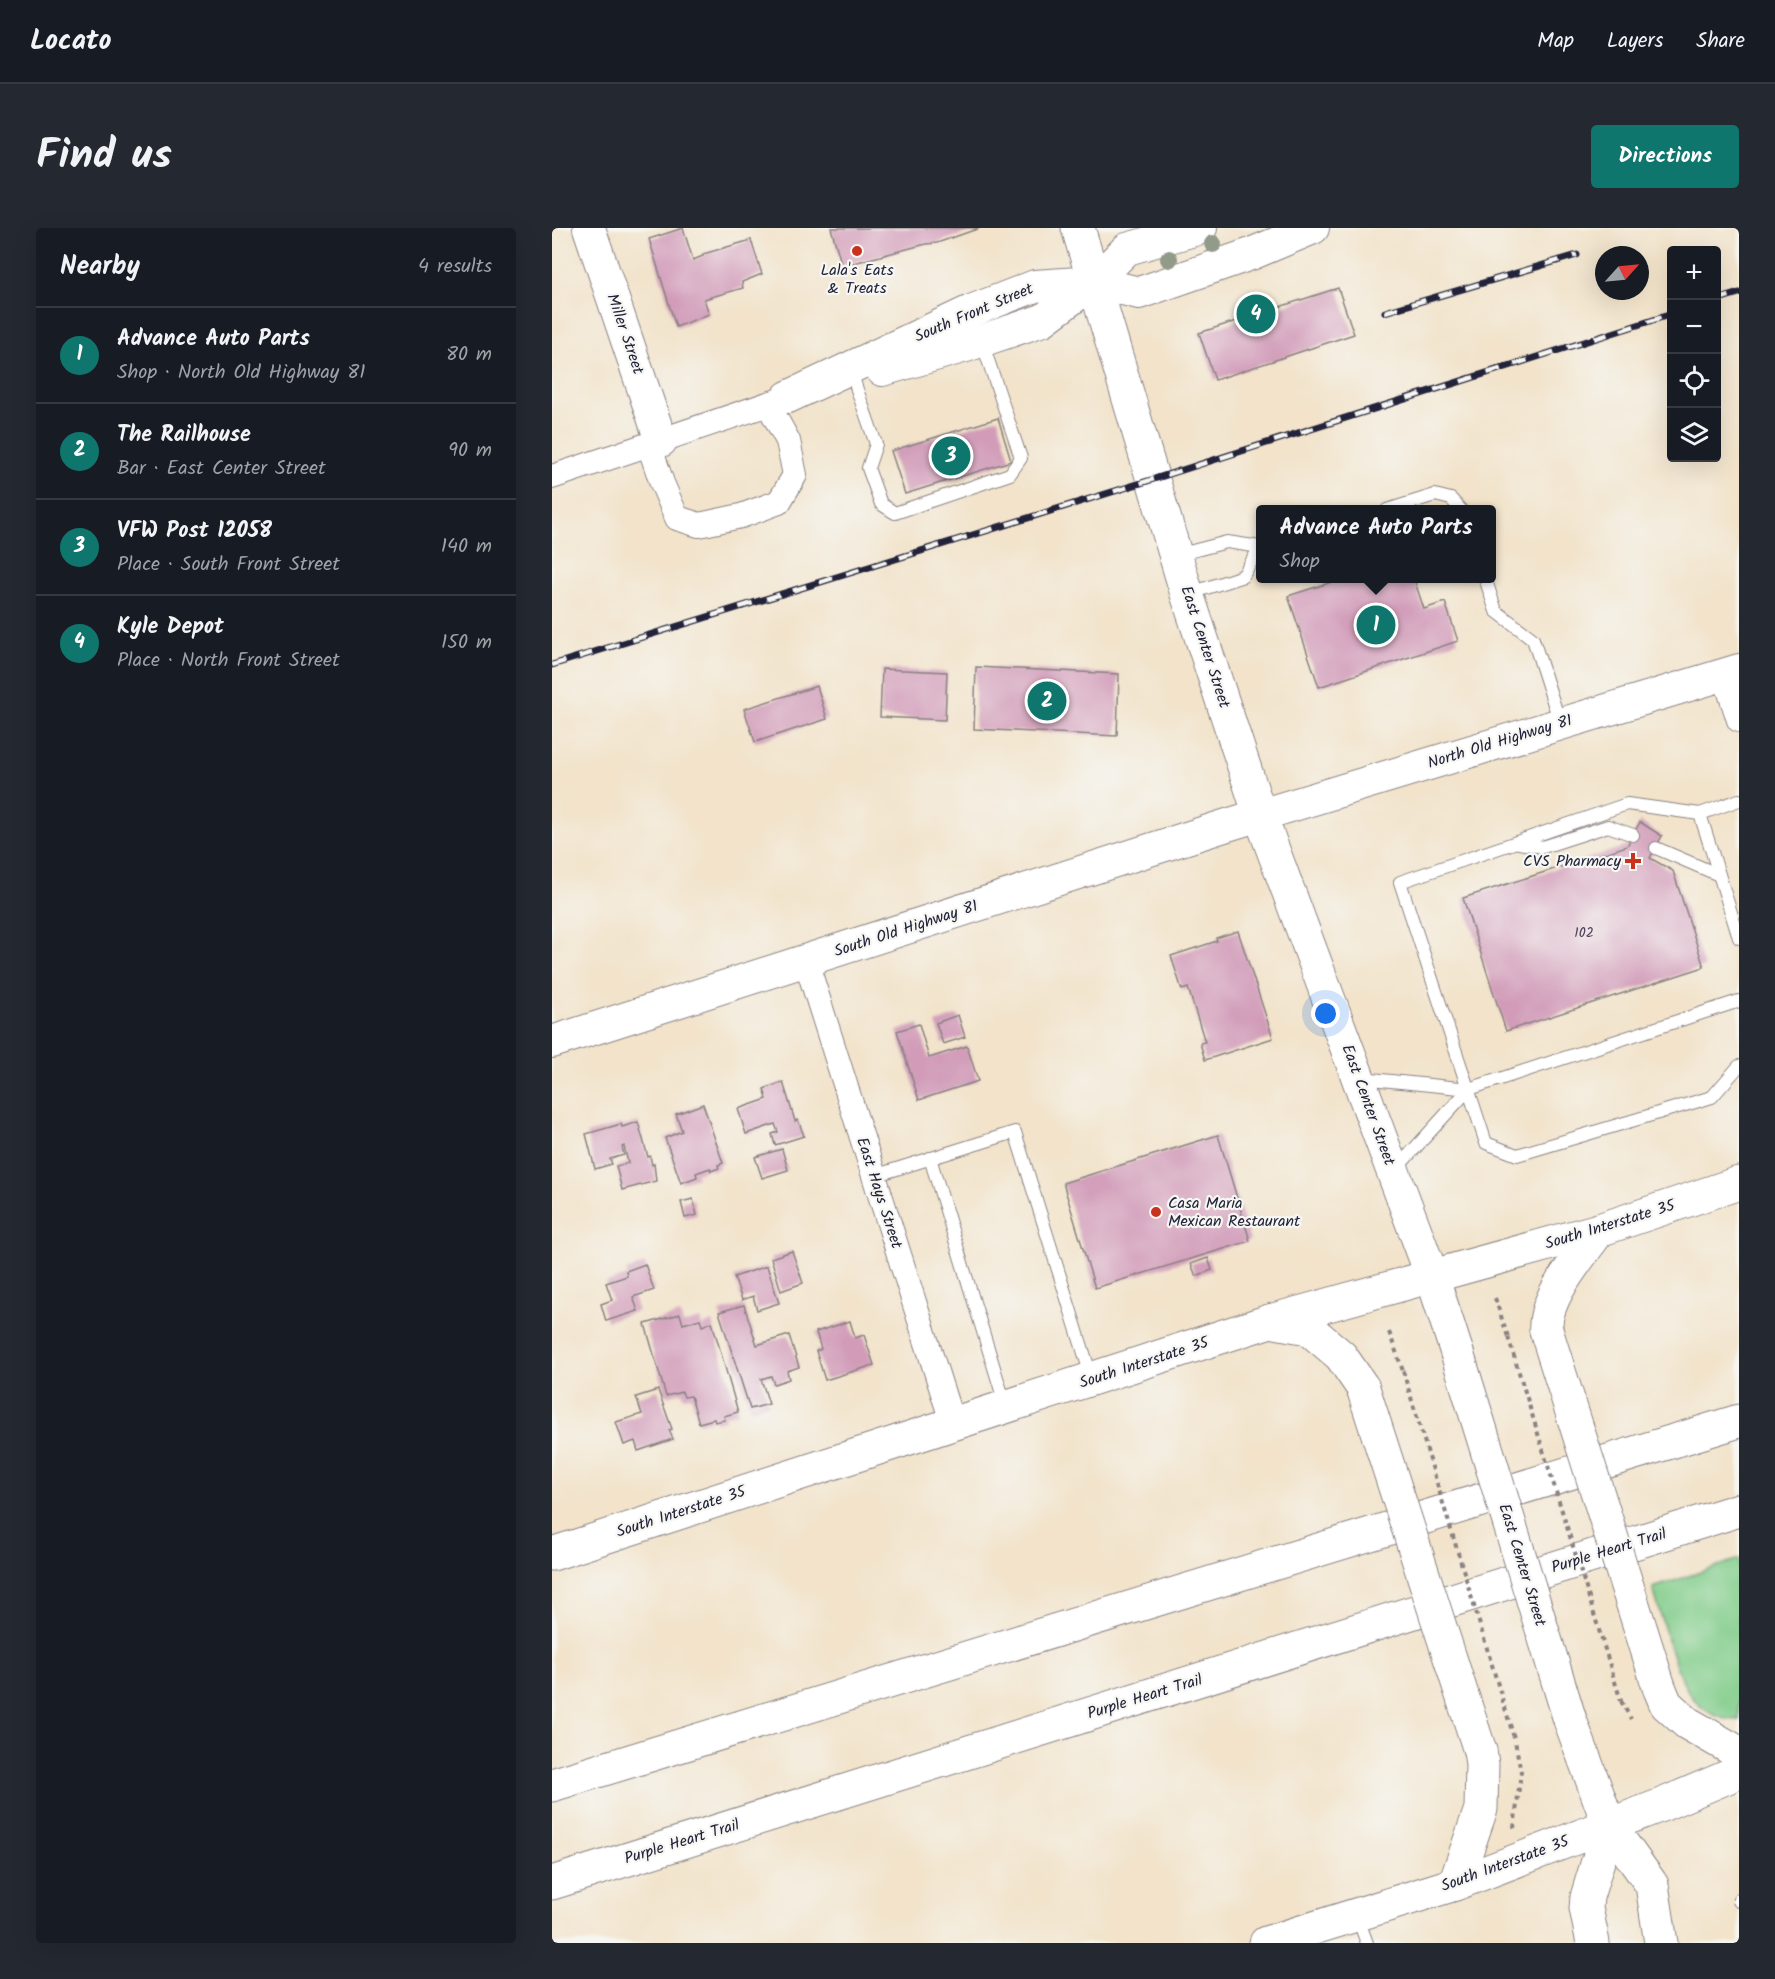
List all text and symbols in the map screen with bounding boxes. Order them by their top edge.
text: Locato [30,19,111,64]
text: Map [1537,25,1574,58]
text: Layers [1607,25,1663,58]
text: Share [1696,25,1745,58]
text: Find us [36,123,172,190]
button: Directions [1591,125,1739,188]
marker: Lala's Eats & Treats [850,244,864,258]
text: Nearby [60,246,140,288]
north arrow [1595,246,1649,300]
map controls [1667,246,1721,462]
button: + [1667,246,1721,300]
text: 4 results [418,251,492,283]
place label: Lala's Eats & Treats [820,258,894,301]
street label: South Front Street [911,276,1038,349]
street label: Miller Street [600,290,651,378]
pin: 4 [1236,292,1276,337]
button: − [1667,300,1721,354]
text: Advance Auto Parts [117,322,310,357]
text: 1 [76,339,83,371]
text: 80 m [446,339,492,371]
button: locate [1667,354,1721,408]
text: Shop · North Old Highway 81 [117,357,366,389]
button: layers [1667,408,1721,462]
text: The Railhouse [117,418,251,453]
pin: 3 [932,434,970,478]
text: 2 [74,435,85,467]
text: 90 m [448,435,492,467]
text: Bar · East Center Street [117,453,326,485]
popup [1256,505,1496,583]
text: Advance Auto Parts [1280,511,1472,546]
text: VFW Post 12058 [117,514,272,549]
text: 3 [74,531,85,563]
text: 140 m [441,531,492,563]
text: Shop [1280,546,1320,578]
text: Place · South Front Street [117,549,340,581]
street label: East Center Street [1173,583,1237,712]
pin: 1 [1356,602,1396,648]
text: Kyle Depot [117,610,224,645]
text: 4 [74,627,85,659]
text: 150 m [441,627,492,659]
text: Place · North Front Street [117,645,340,677]
pin: 2 [1028,678,1066,724]
street label: North Old Highway 81 [1425,708,1575,776]
place label: CVS Pharmacy [1523,849,1621,874]
marker: CVS Pharmacy [1626,854,1640,868]
street label: South Old Highway 81 [831,894,981,964]
house number: 102 [1574,922,1594,944]
your location [1311,999,1340,1028]
street label: East Center Street [1334,1041,1402,1170]
street label: East Hays Street [849,1134,909,1253]
place label: Casa Maria Mexican Restaurant [1168,1191,1301,1234]
street label: South Interstate 35 [1542,1193,1679,1257]
marker: Casa Maria Mexican Restaurant [1149,1205,1163,1219]
street label: South Interstate 35 [1076,1330,1213,1396]
street label: South Interstate 35 [613,1479,750,1545]
street label: East Center Street [1491,1500,1553,1630]
street label: Purple Heart Trail [1548,1522,1670,1580]
street label: Purple Heart Trail [1084,1668,1206,1726]
street label: Purple Heart Trail [621,1813,743,1871]
street label: South Interstate 35 [1437,1829,1574,1899]

